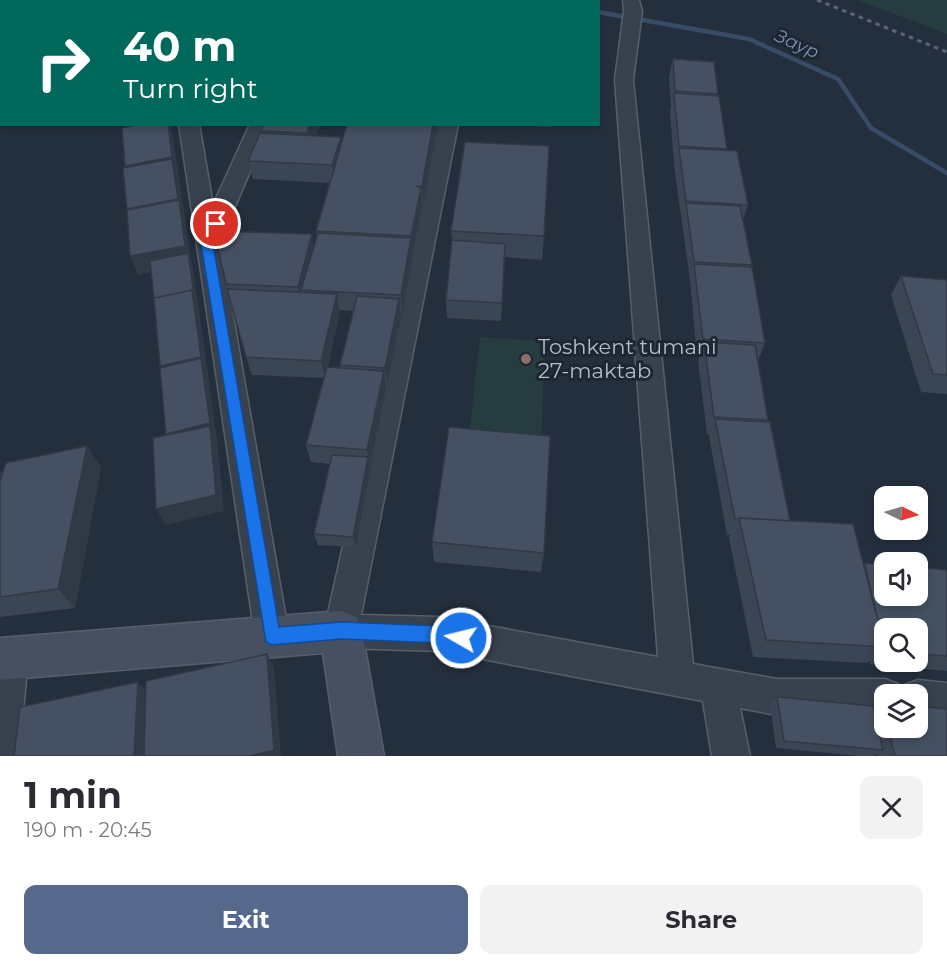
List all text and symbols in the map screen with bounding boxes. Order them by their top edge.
text: 40 m [123,20,236,72]
icon: right [24,24,102,102]
water label: Заур [771,24,823,63]
text: Turn right [123,72,258,105]
pin [190,198,241,249]
icon: arrive [199,207,232,240]
place label: Toshkent tumani 27-maktab [538,334,717,383]
marker: Toshkent tumani 27-maktab [519,352,533,366]
north arrow [874,486,928,540]
map controls [874,486,928,738]
button: sound [874,552,928,606]
position arrow [429,606,493,670]
button: search [874,618,928,672]
button: layers [874,684,928,738]
text: 1 min [24,773,122,817]
button: close [860,776,923,839]
text: 190 m · 20:45 [24,818,152,842]
button: Exit [24,885,468,954]
button: Share [480,885,923,954]

